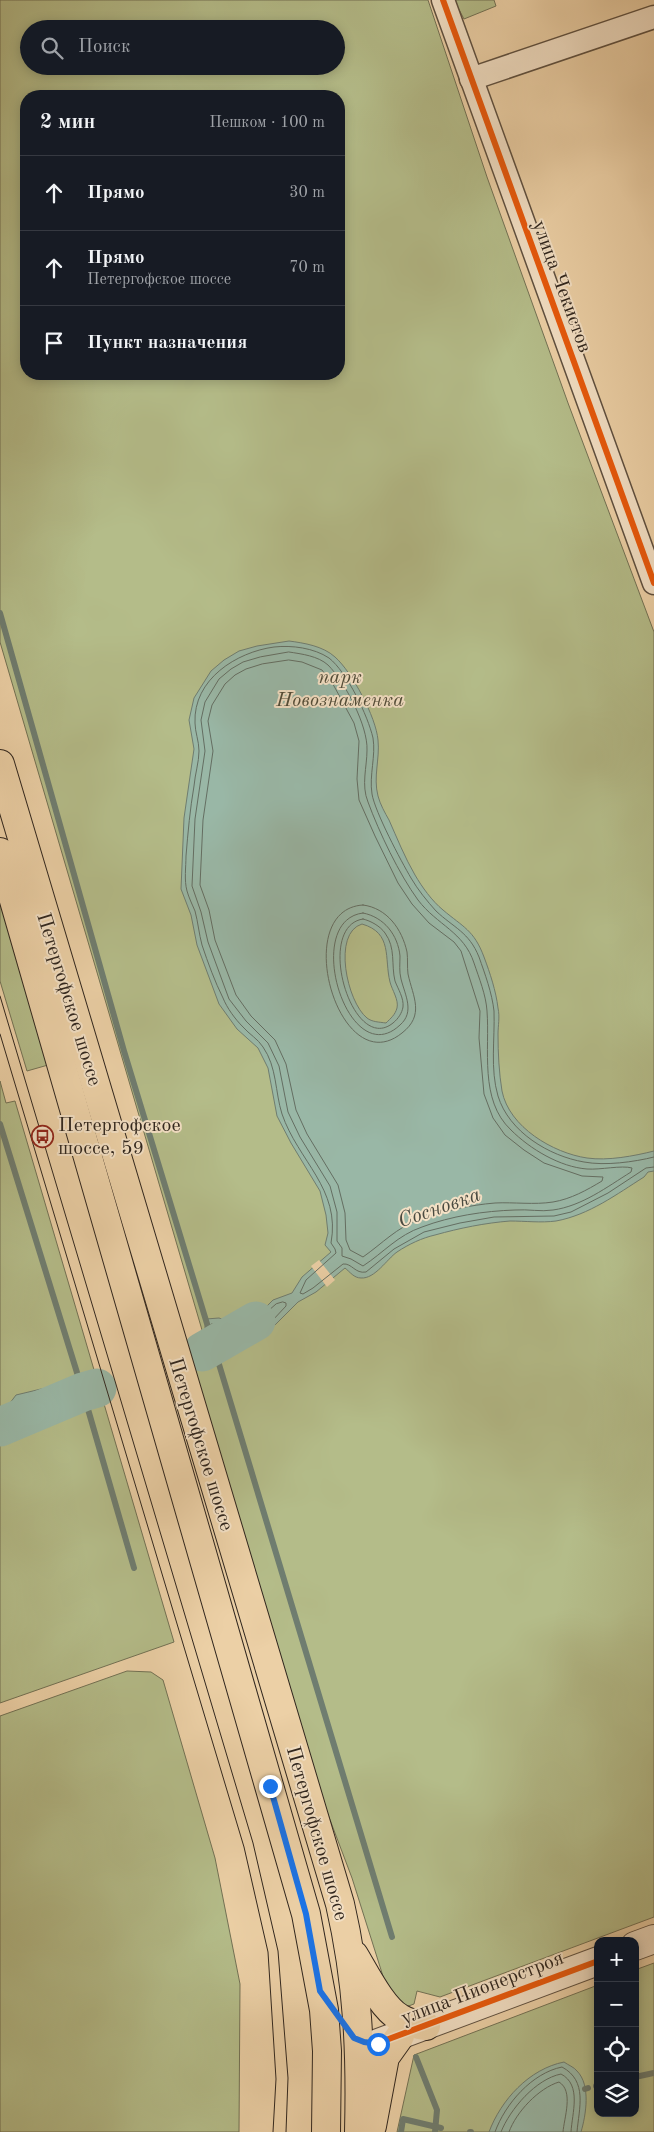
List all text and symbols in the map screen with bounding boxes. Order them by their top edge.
search box [20,20,345,75]
icon: search [38,34,66,62]
text: Поиск [78,38,130,57]
text: 2 мин [40,112,95,133]
text: Пешком · 100 m [209,115,325,131]
icon: ahead [40,179,68,207]
text: Прямо [87,184,145,203]
text: 30 m [289,185,325,201]
street label: улица Чекистов [528,218,594,355]
text: Прямо [87,249,145,268]
icon: ahead [40,254,68,282]
text: 70 m [289,260,325,276]
text: Петергофское шоссе [87,272,231,288]
icon: arrive [40,329,68,357]
text: Пункт назначения [87,334,247,353]
park label: парк Новознаменка [275,668,404,711]
street label: Петергофское шоссе [32,911,104,1089]
place label: Петергофское шоссе, 59 [58,1116,181,1159]
bus stop icon: Петергофское шоссе, 59 [30,1124,54,1148]
water label: Сосновка [395,1184,484,1232]
street label: Петергофское шоссе [164,1356,236,1534]
street label: Петергофское шоссе [282,1744,351,1923]
route end [259,1775,282,1798]
map controls [594,1937,639,2117]
button: + [594,1937,639,1982]
street label: улица Пионерстроя [399,1949,567,2029]
button: − [594,1982,639,2027]
button: locate [594,2027,639,2072]
route start [367,2033,390,2056]
button: layers [594,2072,639,2117]

